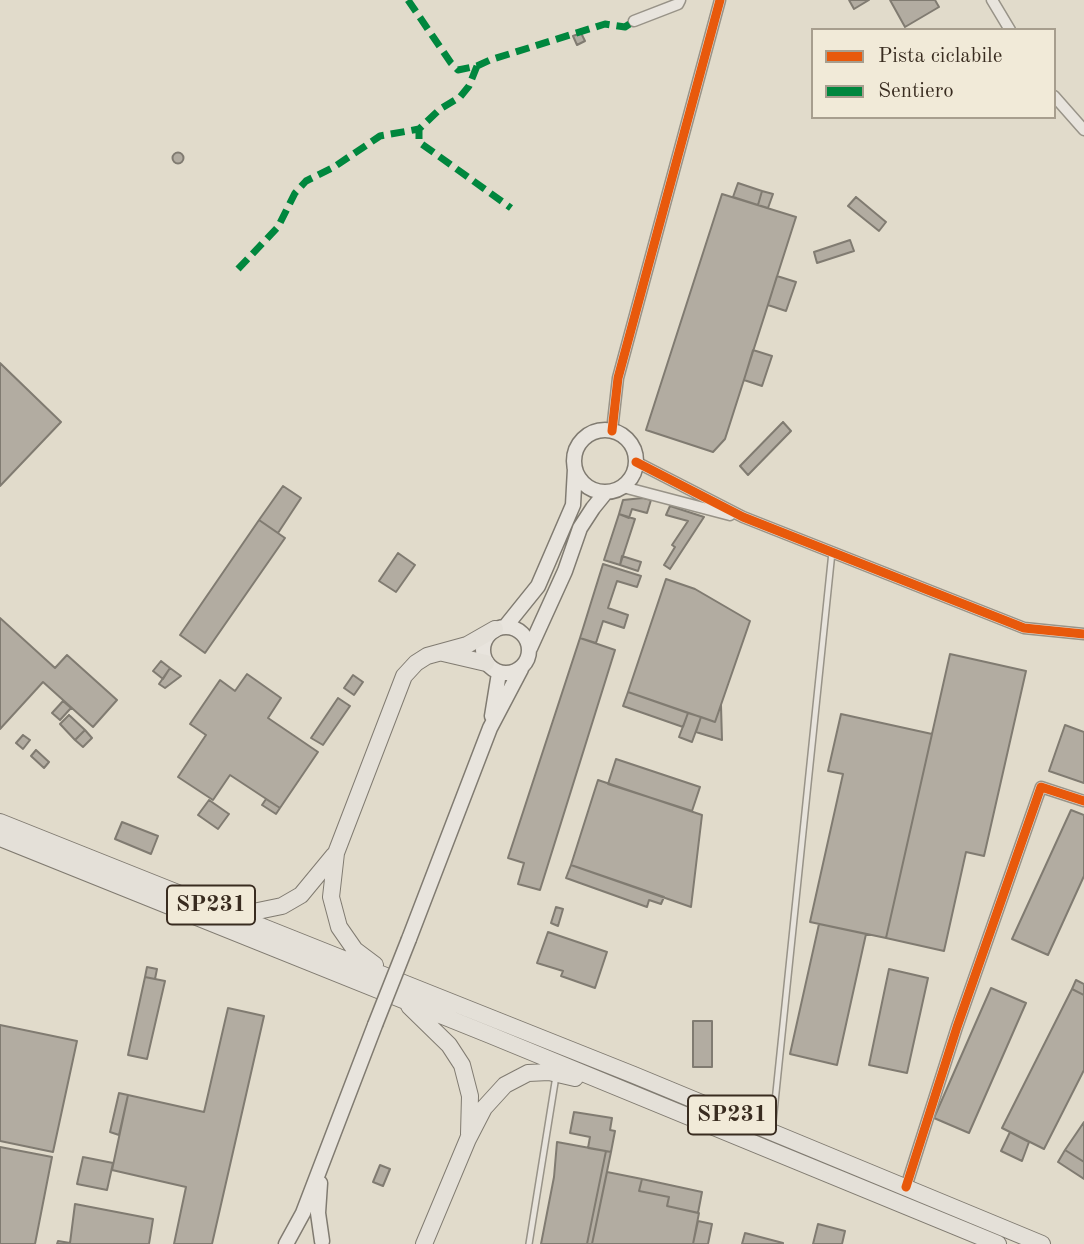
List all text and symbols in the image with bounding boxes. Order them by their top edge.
legend [811,28,1056,119]
text: Pista ciclabile [878,46,1002,67]
text: Sentiero [878,81,954,102]
road number: SP231 [167,885,255,924]
road number: SP231 [688,1096,776,1134]

